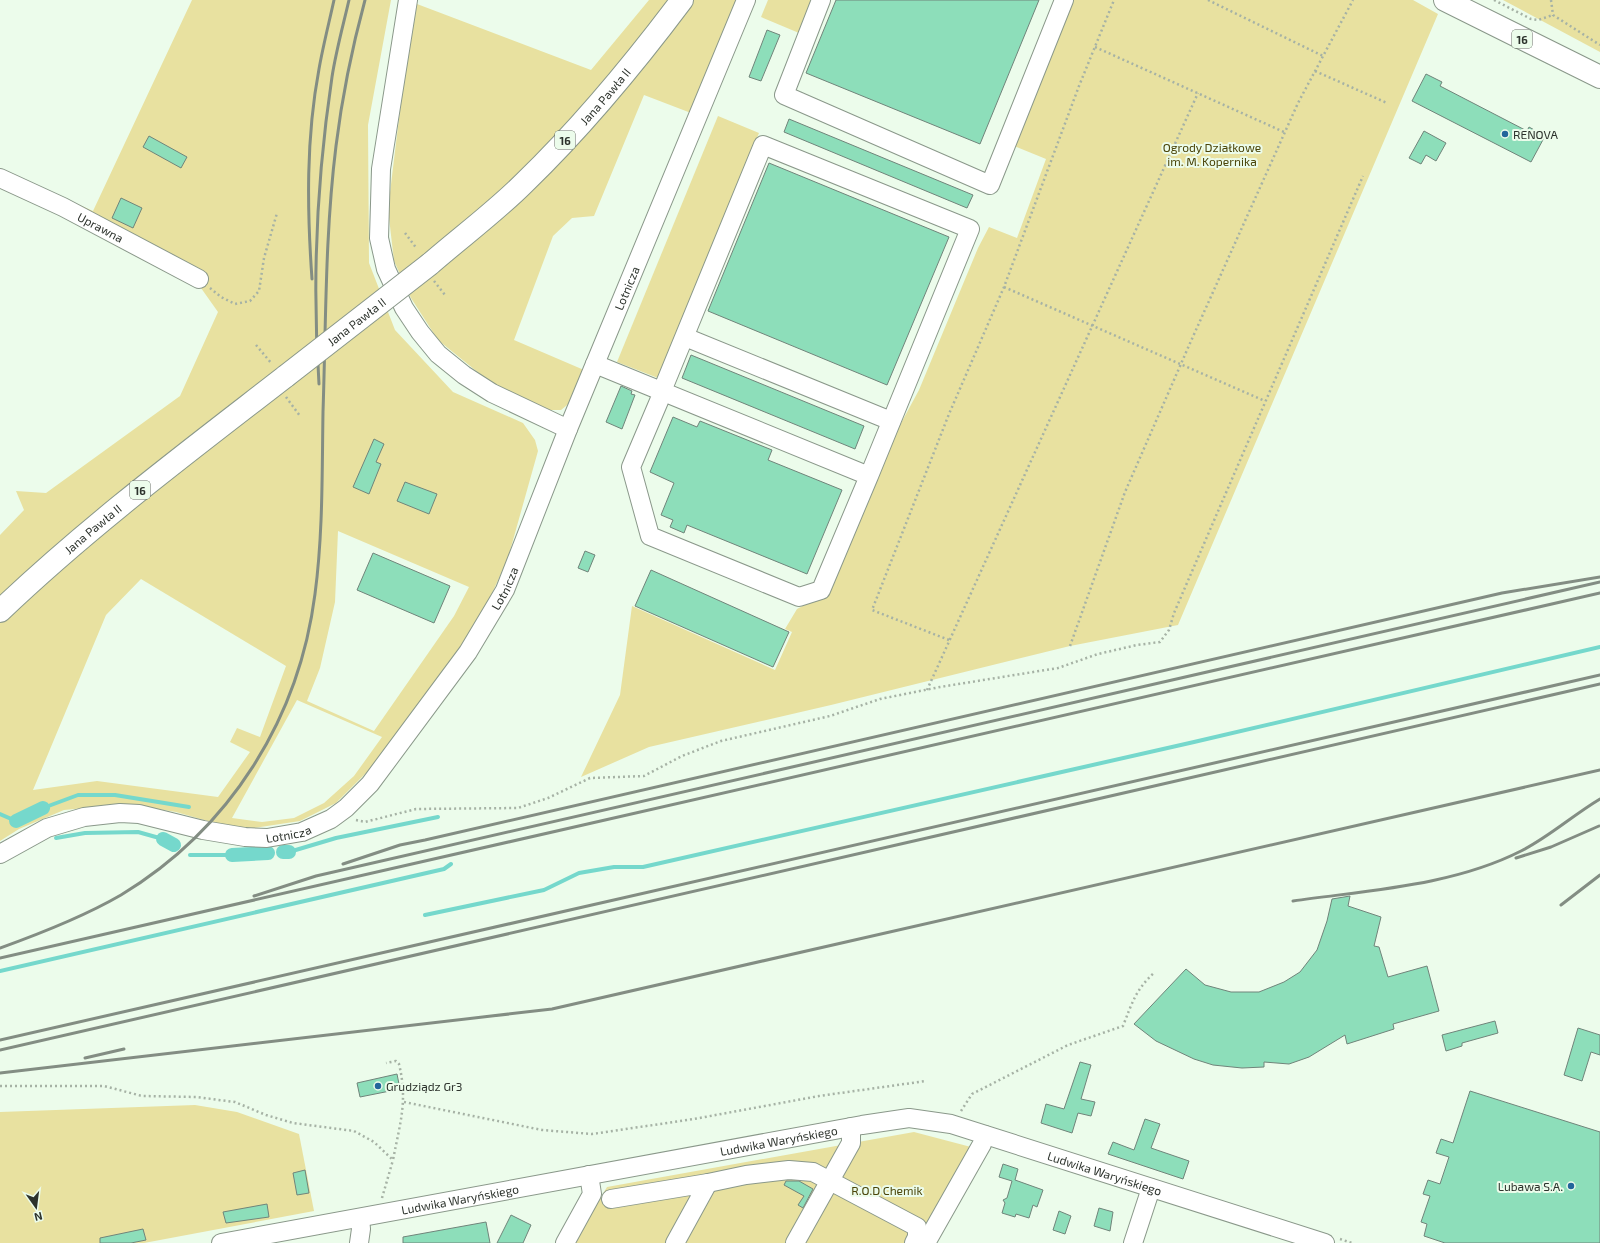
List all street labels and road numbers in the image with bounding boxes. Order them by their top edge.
road number: 16 [1512,30,1532,48]
street label: Jana Pawła II [577,65,633,127]
road number: 16 [555,131,575,149]
street label: Uprawna [75,209,126,245]
street label: Lotnicza [611,264,642,312]
street label: Jana Pawła II [324,294,388,348]
road number: 16 [130,481,150,499]
street label: Jana Pawła II [61,501,124,557]
street label: Lotnicza [488,565,520,612]
street label: Lotnicza [265,822,313,845]
street label: Ludwika Waryńskiego [719,1123,839,1158]
street label: Ludwika Waryńskiego [1046,1148,1164,1198]
street label: Ludwika Waryńskiego [400,1181,520,1217]

